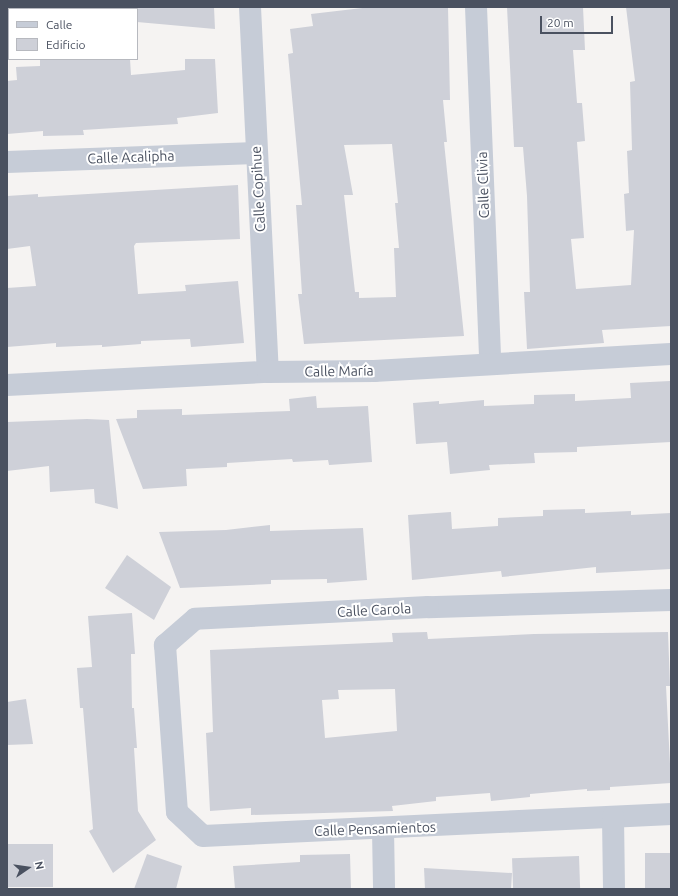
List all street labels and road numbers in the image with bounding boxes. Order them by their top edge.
street label: Calle Copihue [247,146,269,232]
street label: Calle Acalipha [87,147,175,167]
street label: Calle Clivia [473,151,493,219]
street label: Calle María [304,362,374,380]
street label: Calle Carola [336,600,412,620]
street label: Calle Pensamientos [314,818,436,840]

